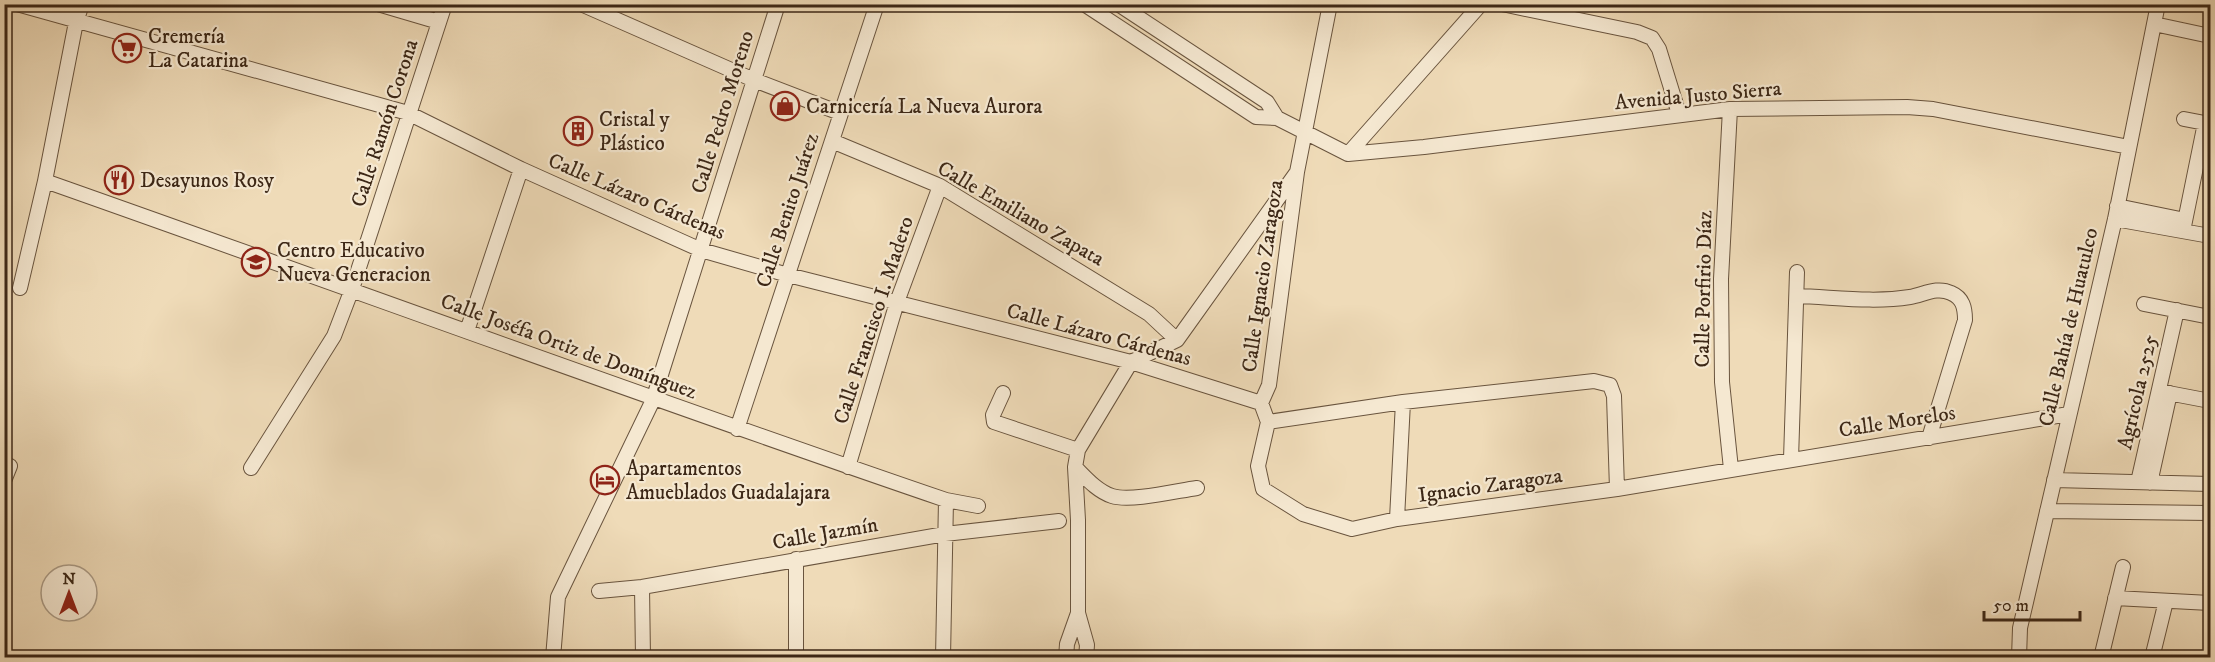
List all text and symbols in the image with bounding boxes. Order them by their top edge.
place label: Cremería La Catarina [148,24,248,74]
street label: Calle Pedro Moreno [686,28,760,197]
supermarket icon: Cremería La Catarina [111,32,143,64]
street label: Calle Ramón Corona [346,36,424,211]
street label: Avenida Justo Sierra [1614,76,1783,116]
shop icon: Carnicería La Nueva Aurora [769,90,801,122]
place label: Carnicería La Nueva Aurora [806,94,1043,120]
place label: Cristal y Plástico [599,107,671,157]
building icon: Cristal y Plástico [562,115,594,147]
street label: Calle Benito Juárez [751,130,825,291]
street label: Calle Lázaro Cárdenas [544,148,729,246]
street label: Calle Emiliano Zapata [932,155,1109,272]
restaurant icon: Desayunos Rosy [103,164,135,196]
place label: Desayunos Rosy [140,168,275,194]
street label: Calle Ignacio Zaragoza [1237,178,1289,374]
street label: Calle Porfirio Díaz [1690,210,1718,368]
street label: Calle Francisco I. Madero [828,213,920,427]
street label: Calle Bahía de Huatulco [2033,225,2104,429]
place label: Centro Educativo Nueva Generacion [277,238,431,288]
school or university icon: Centro Educativo Nueva Generacion [240,246,272,278]
street label: Calle Joséfa Ortiz de Domínguez [437,288,700,405]
street label: Calle Lázaro Cárdenas [1004,298,1194,372]
street label: Agrícola 2525 [2112,332,2164,452]
street label: Calle Morelos [1837,400,1957,444]
place label: Apartamentos Amueblados Guadalajara [626,456,830,506]
street label: Ignacio Zaragoza [1416,463,1564,509]
hotel icon: Apartamentos Amueblados Guadalajara [589,464,621,496]
street label: Calle Jazmín [770,512,880,556]
north arrow [39,563,99,623]
text: N [62,569,76,589]
scale bar [1984,584,2080,622]
text: 50 m [1993,595,2029,617]

